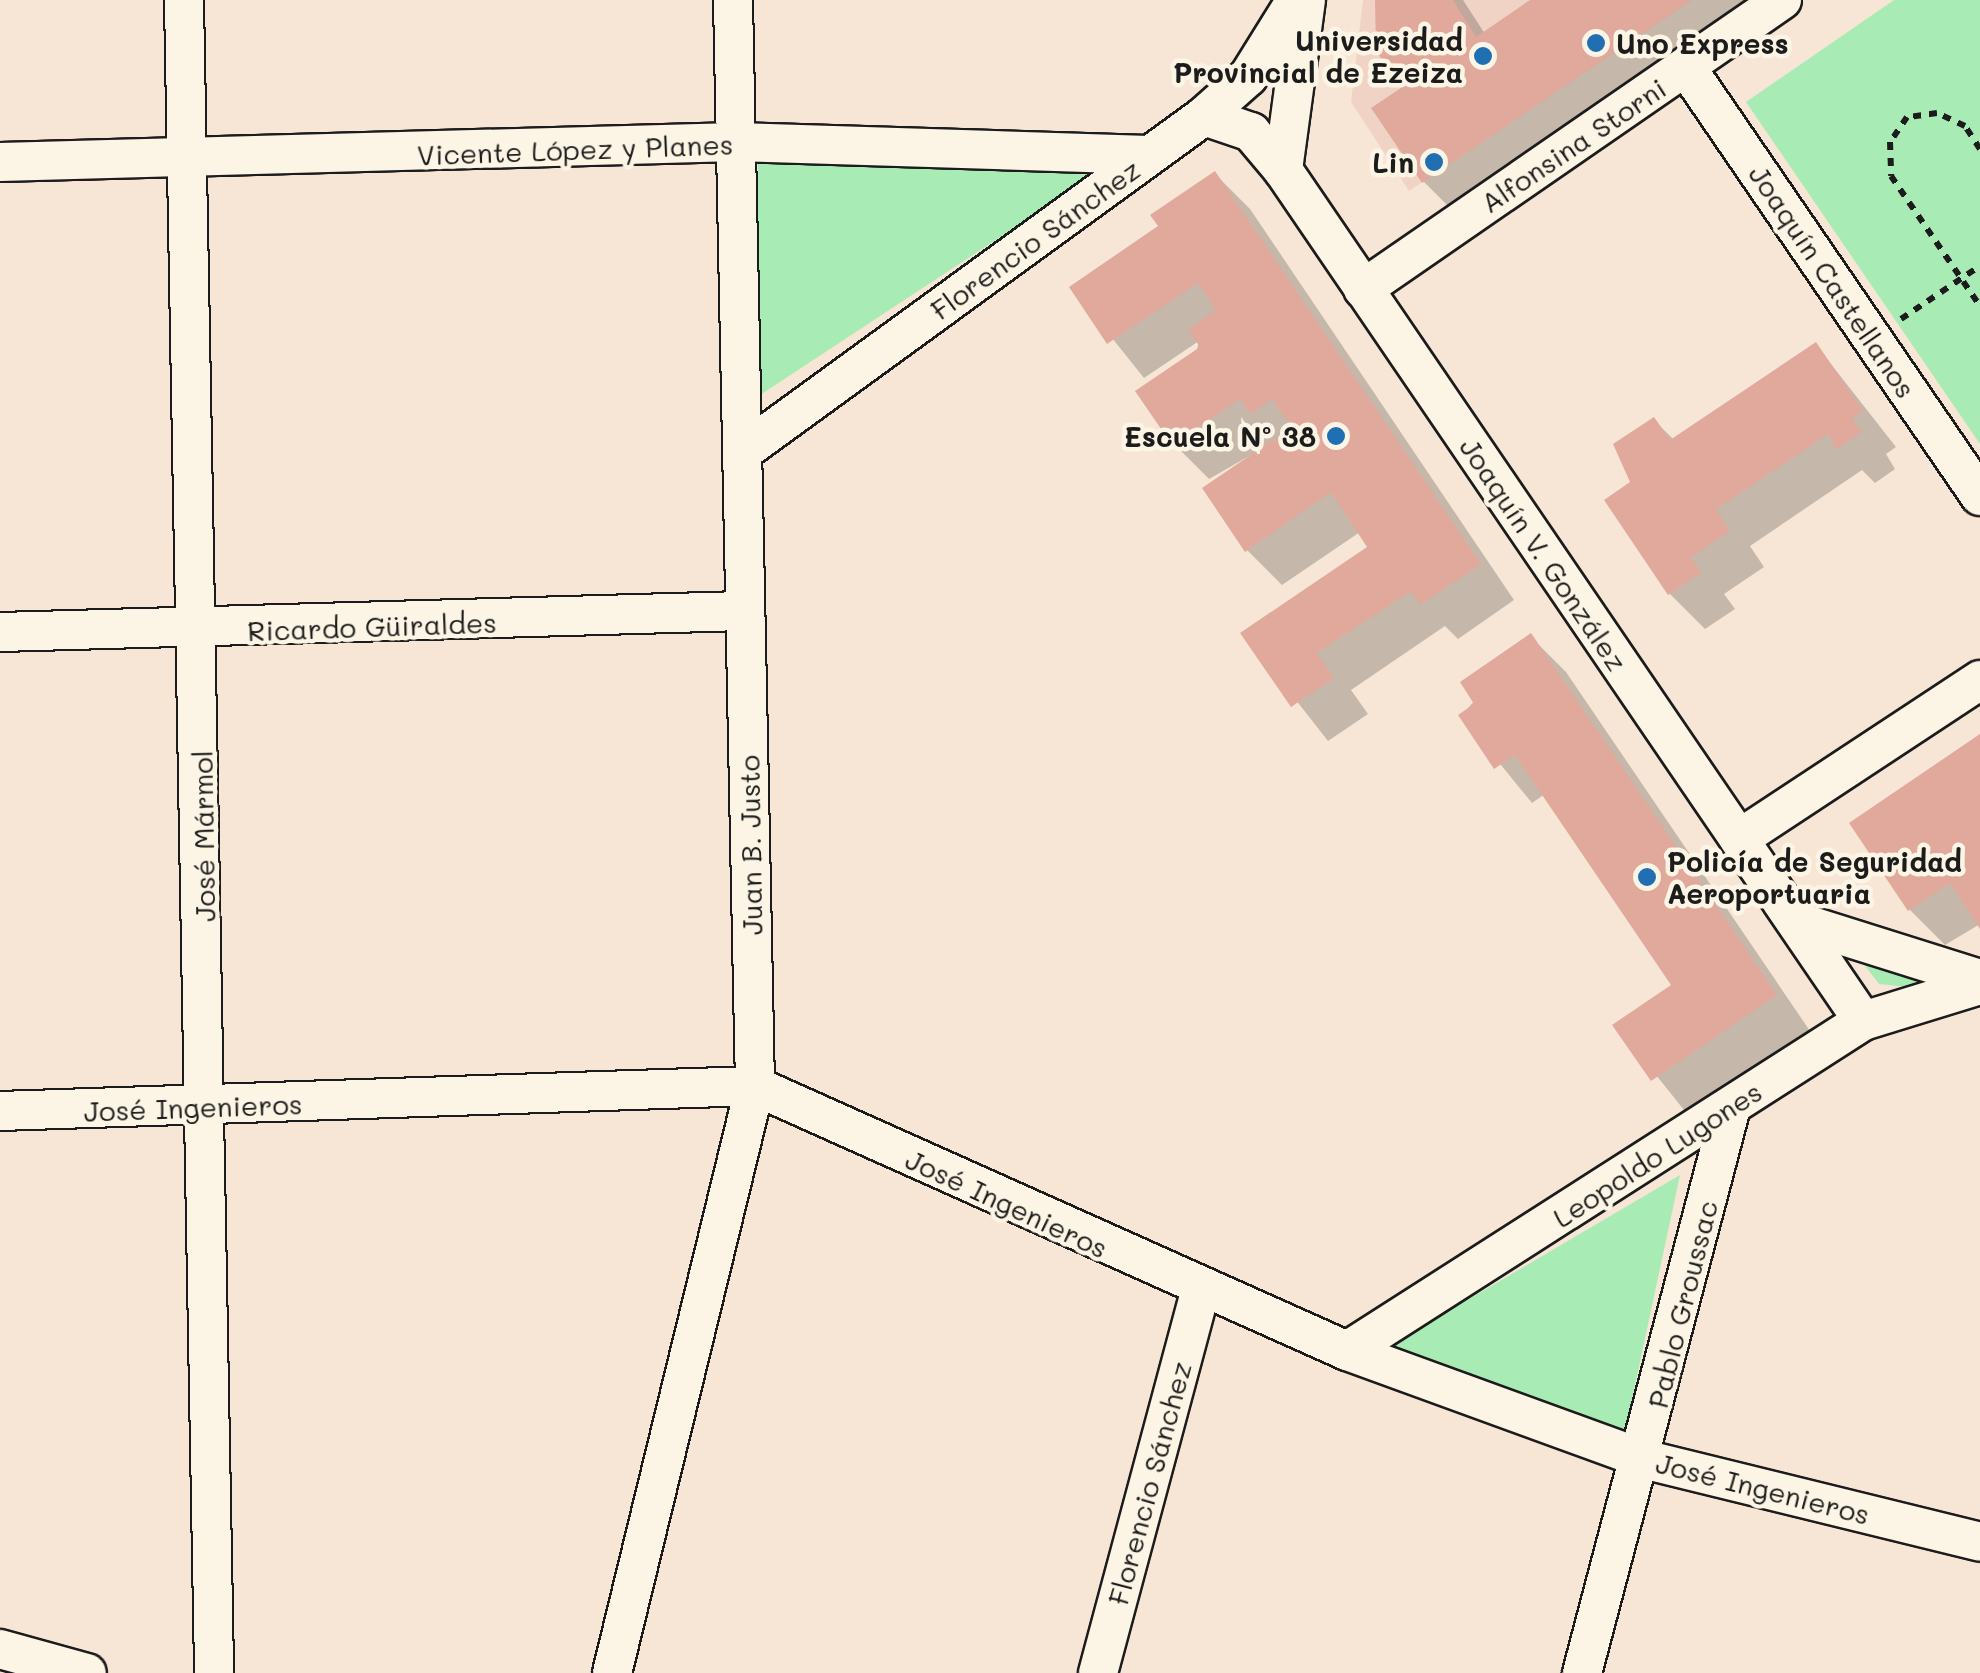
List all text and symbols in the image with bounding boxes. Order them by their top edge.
place label: Universidad Provincial de Ezeiza [1173,23,1463,89]
place label: Uno Express [1616,26,1789,60]
marker: Uno Express [1585,32,1607,54]
marker: Universidad Provincial de Ezeiza [1472,45,1494,67]
street label: Alfonsina Storni [1474,71,1672,219]
street label: Vicente López y Planes [416,127,734,171]
place label: Lin [1372,145,1414,179]
marker: Lin [1423,151,1445,173]
street label: Florencio Sánchez [924,152,1146,326]
street label: Joaquín Castellanos [1742,158,1924,404]
place label: Escuela Nº 38 [1124,419,1316,453]
marker: Escuela Nº 38 [1325,425,1347,447]
street label: Joaquín V. González [1453,431,1635,677]
street label: Ricardo Güiraldes [247,605,497,647]
street label: José Mármol [185,750,221,922]
street label: Juan B. Justo [732,754,768,936]
place label: Policía de Seguridad Aeroportuaria [1667,844,1962,910]
marker: Policía de Seguridad Aeroportuaria [1636,866,1658,888]
street label: Leopoldo Lugones [1546,1074,1768,1234]
street label: José Ingenieros [83,1086,303,1128]
street label: José Ingenieros [901,1142,1113,1264]
street label: Pablo Groussac [1640,1197,1724,1411]
street label: Florencio Sánchez [1100,1358,1198,1608]
street label: José Ingenieros [1653,1445,1873,1531]

